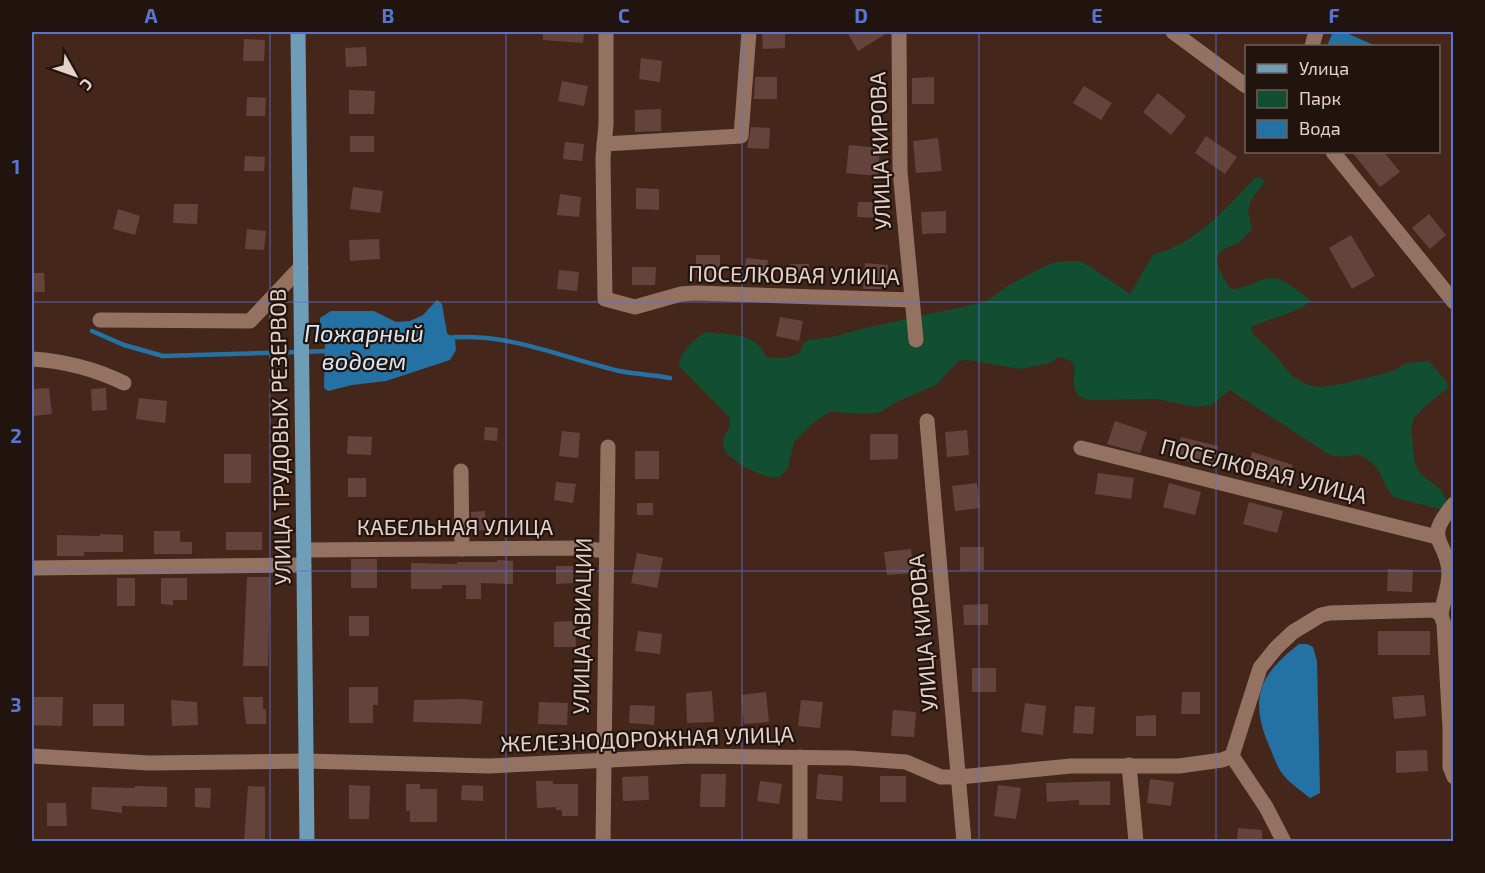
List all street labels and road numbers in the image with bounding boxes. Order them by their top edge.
street label: УЛИЦА КИРОВА [863,71,895,231]
street label: ПОСЕЛКОВАЯ УЛИЦА [688,259,900,289]
street label: УЛИЦА ТРУДОВЫХ РЕЗЕРВОВ [263,288,295,586]
street label: ПОСЕЛКОВАЯ УЛИЦА [1158,432,1370,508]
street label: КАБЕЛЬНАЯ УЛИЦА [357,513,554,539]
street label: УЛИЦА АВИАЦИИ [566,537,596,714]
street label: УЛИЦА КИРОВА [902,553,942,713]
street label: ЖЕЛЕЗНОДОРОЖНАЯ УЛИЦА [500,720,795,756]

